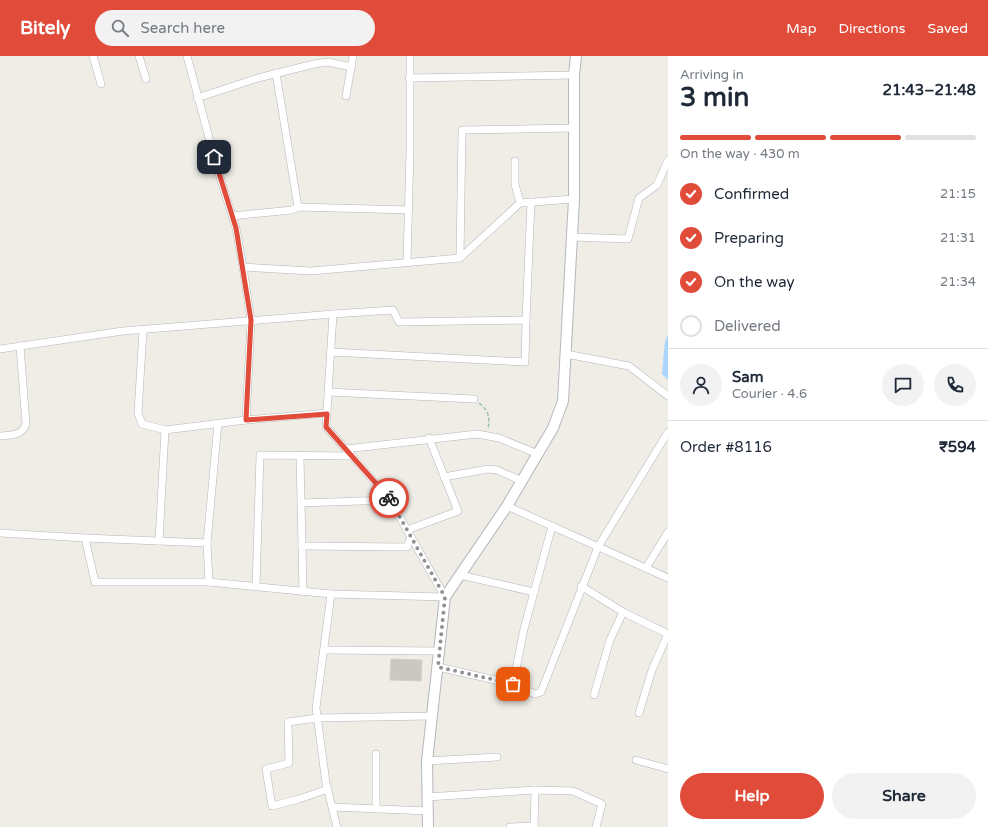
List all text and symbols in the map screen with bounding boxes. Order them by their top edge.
search box [95,10,375,46]
text: Bitely [20,17,71,39]
icon: search [109,17,131,39]
text: Search here [141,19,225,37]
text: Map [786,20,817,37]
text: Directions [839,20,906,37]
text: Saved [928,20,968,37]
text: Arriving in [680,67,744,83]
text: 21:43–21:48 [883,81,976,99]
text: 3 min [680,82,749,113]
pin [197,140,231,174]
icon: home [203,146,225,168]
text: On the way · 430 m [680,146,800,162]
icon: check [680,183,702,205]
text: Confirmed [714,185,789,203]
text: 21:15 [940,186,976,202]
icon: check [680,227,702,249]
text: Preparing [714,229,784,247]
text: 21:31 [940,230,976,246]
icon: check [680,271,702,293]
text: On the way [714,273,794,291]
text: 21:34 [940,274,976,290]
text: Delivered [714,317,781,335]
button: person [680,364,722,406]
button: chat [882,364,924,406]
button: phone [934,364,976,406]
text: Sam [732,368,763,386]
text: Courier · 4.6 [732,386,807,402]
text: Order #8116 [680,438,772,456]
text: ₹594 [939,438,976,456]
courier [369,478,409,518]
icon: bike [378,487,400,509]
pin [496,667,530,701]
icon: bag [502,673,524,695]
button: Help [680,773,824,819]
button: Share [832,773,976,819]

